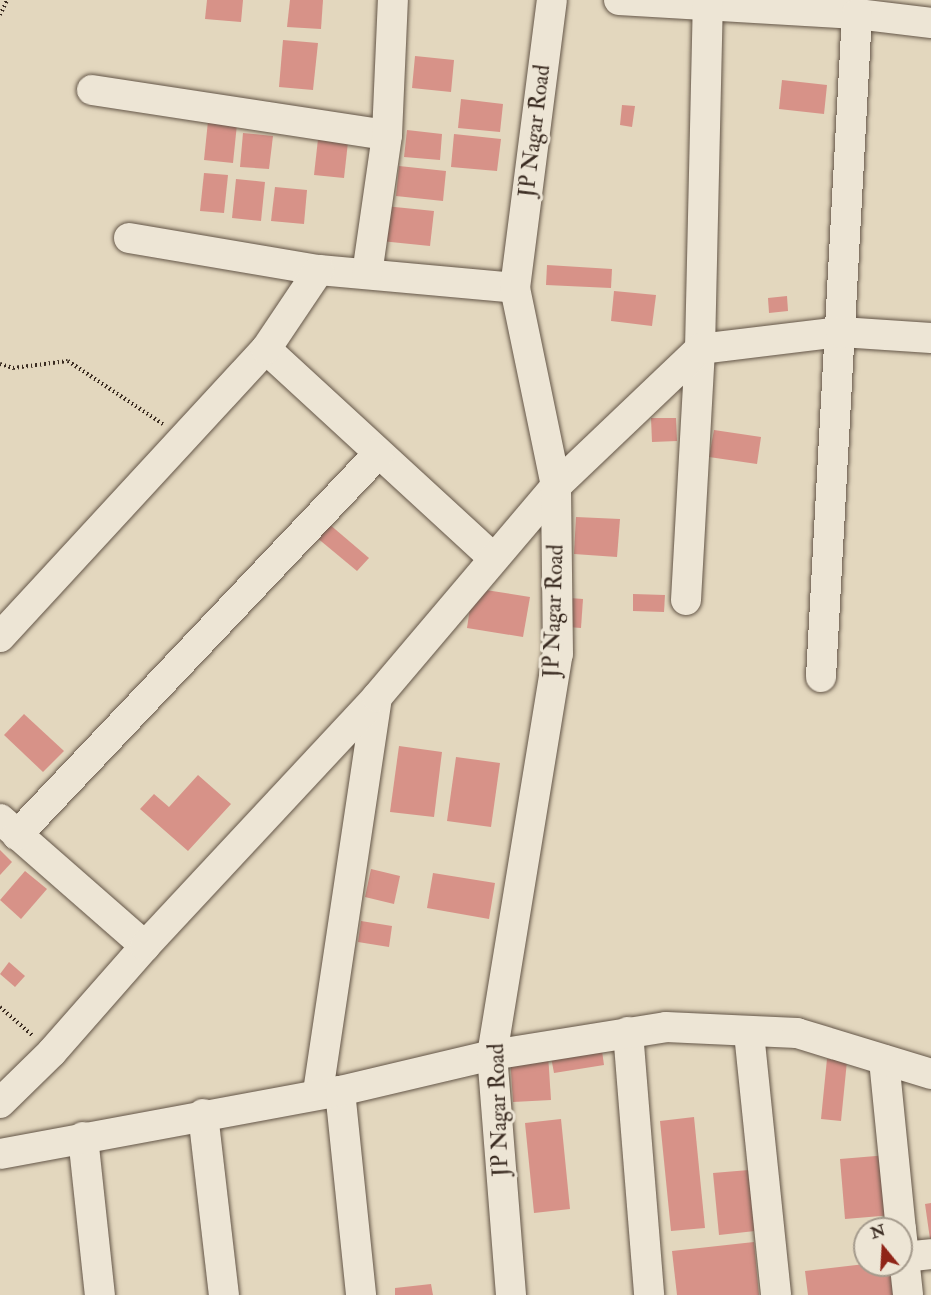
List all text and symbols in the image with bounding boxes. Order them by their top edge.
street label: JP Nagar Road [514,63,556,199]
street label: JP Nagar Road [538,544,570,678]
street label: JP Nagar Road [483,1043,515,1177]
north arrow [853,1217,913,1277]
text: N [868,1220,888,1244]

